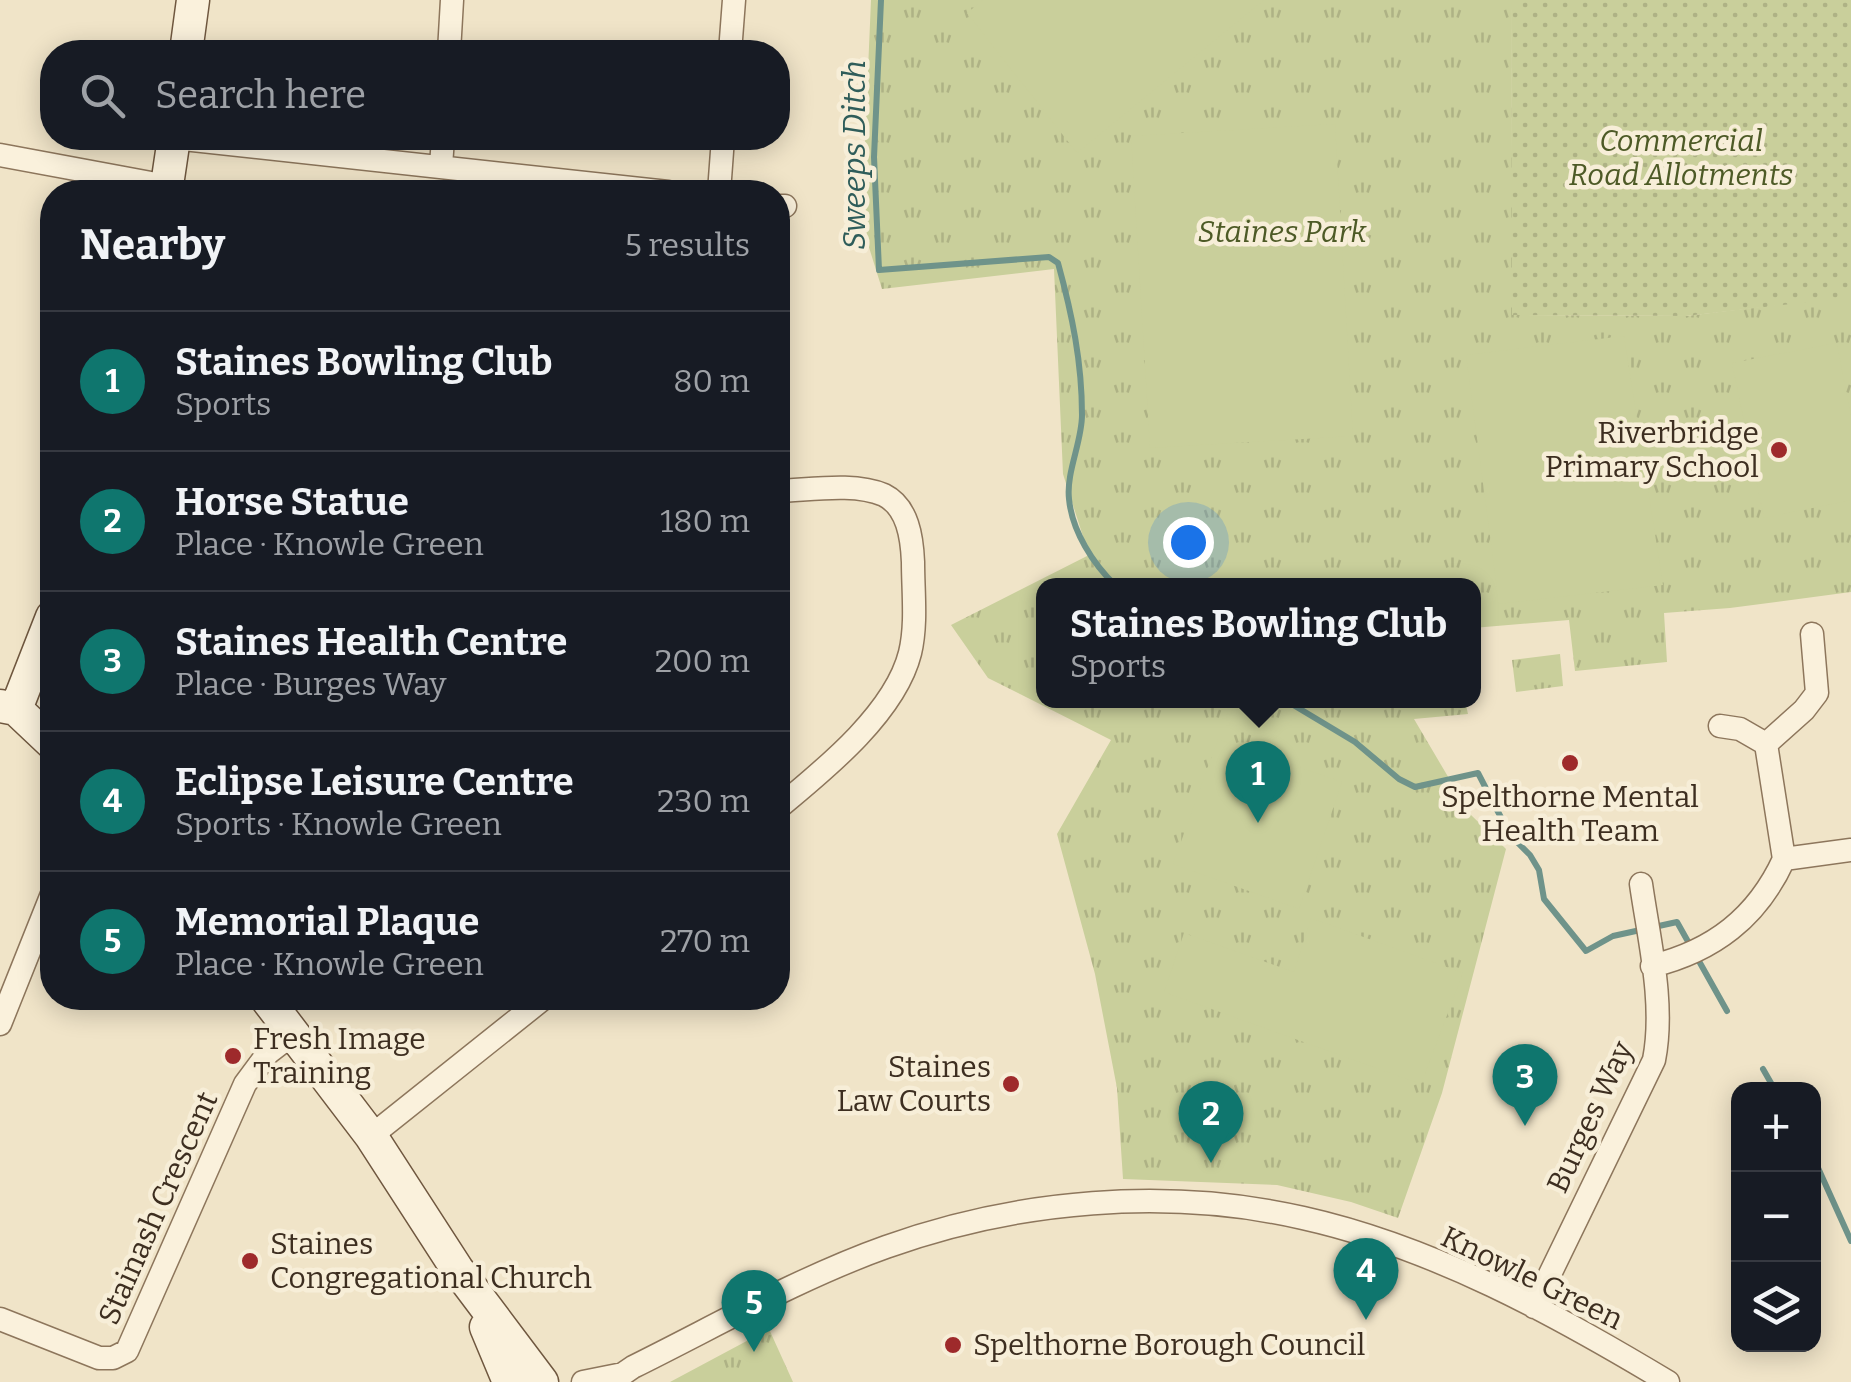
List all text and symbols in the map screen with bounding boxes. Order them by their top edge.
search box [40,40,790,150]
water label: Sweeps Ditch [835,60,873,250]
icon: search [75,68,130,123]
text: Search here [155,72,366,118]
park label: Commercial Road Allotments [1569,123,1793,193]
park label: Staines Park [1197,214,1367,250]
text: Nearby [80,220,225,270]
text: 5 results [625,226,750,264]
text: Staines Bowling Club [175,339,552,385]
text: 1 [106,362,119,400]
text: 80 m [673,362,750,400]
text: Sports [175,385,271,423]
place label: Riverbridge Primary School [1545,415,1759,485]
marker: Riverbridge Primary School [1768,439,1790,461]
text: Horse Statue [175,479,409,525]
text: 2 [103,502,122,540]
text: 180 m [660,502,750,540]
your location [1163,517,1214,568]
text: Place · Knowle Green [175,525,484,563]
popup [1036,578,1481,708]
text: Staines Bowling Club [1070,601,1447,647]
text: Staines Health Centre [175,619,567,665]
text: 3 [103,642,122,680]
text: 200 m [655,642,750,680]
text: Sports [1070,647,1166,685]
text: Place · Burges Way [175,665,446,703]
pin: 1 [1226,740,1290,823]
marker: Spelthorne Mental Health Team [1559,752,1581,774]
text: Eclipse Leisure Centre [175,759,574,805]
place label: Spelthorne Mental Health Team [1441,779,1699,849]
text: 4 [103,782,122,820]
text: 230 m [657,782,750,820]
text: Sports · Knowle Green [175,805,502,843]
text: Memorial Plaque [175,899,479,945]
text: 5 [104,922,121,960]
text: 270 m [660,922,750,960]
text: Place · Knowle Green [175,945,484,983]
place label: Fresh Image Training [253,1021,426,1091]
street label: Burges Way [1539,1036,1641,1198]
pin: 3 [1492,1044,1558,1126]
marker: Fresh Image Training [222,1045,244,1067]
place label: Staines Law Courts [837,1049,991,1119]
marker: Staines Law Courts [1000,1073,1022,1095]
pin: 2 [1178,1080,1244,1163]
map controls [1731,1082,1821,1352]
button: + [1731,1082,1821,1172]
street label: Stainash Crescent [91,1086,226,1330]
button: − [1731,1172,1821,1262]
street label: Knowle Green [1435,1218,1629,1338]
place label: Staines Congregational Church [270,1226,592,1296]
pin: 4 [1334,1238,1398,1320]
marker: Staines Congregational Church [239,1250,261,1272]
button: layers [1731,1262,1821,1352]
pin: 5 [722,1270,786,1352]
place label: Spelthorne Borough Council [973,1327,1365,1363]
marker: Spelthorne Borough Council [942,1334,964,1356]

